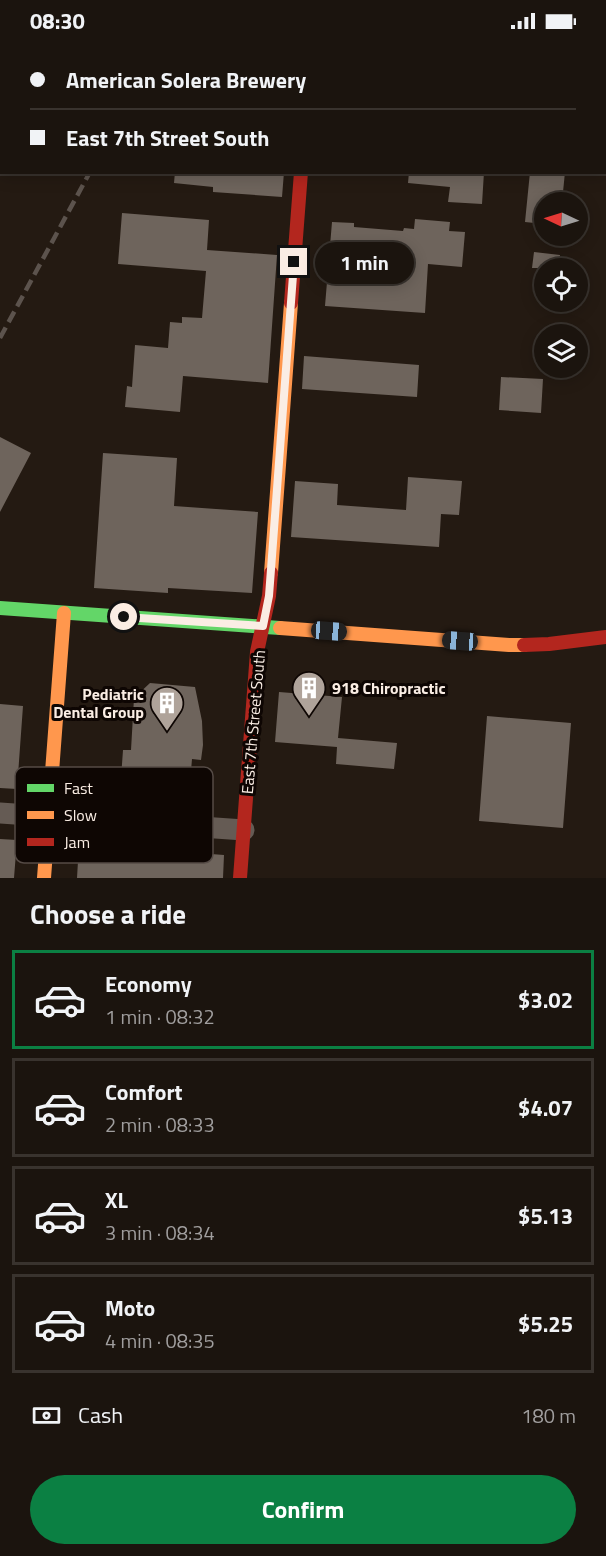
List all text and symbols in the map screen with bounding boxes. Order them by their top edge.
text: 08:30 [30,4,85,38]
text: American Solera Brewery [66,63,306,97]
text: East 7th Street South [66,121,269,155]
north arrow [534,192,588,246]
map controls [534,192,588,378]
callout: 1 min [315,241,414,283]
text: 1 min [340,247,389,278]
route end [280,248,307,275]
button: locate [534,258,588,312]
button: layers [534,324,588,378]
route start [110,603,137,630]
car [310,621,348,641]
car [441,631,479,651]
street label: East 7th Street South [235,649,271,795]
building icon: 918 Chiropractic [291,670,327,717]
place label: 918 Chiropractic [332,676,446,700]
place label: Pediatric Dental Group [53,682,144,724]
building icon: Pediatric Dental Group [149,685,185,732]
legend [15,767,213,863]
text: Fast [64,776,93,800]
text: Slow [64,803,97,827]
text: Jam [64,830,90,854]
text: Choose a ride [30,893,186,934]
text: Economy [105,967,192,1001]
icon: car [33,973,87,1027]
text: $3.02 [518,983,573,1017]
text: 1 min · 08:32 [105,1001,215,1032]
text: Comfort [105,1075,183,1109]
icon: car [33,1081,87,1135]
text: $4.07 [518,1091,573,1125]
text: 2 min · 08:33 [105,1109,215,1140]
text: XL [105,1183,128,1217]
icon: car [33,1189,87,1243]
text: $5.13 [518,1199,573,1233]
text: 3 min · 08:34 [105,1217,215,1248]
text: Moto [105,1291,155,1325]
icon: car [33,1297,87,1351]
text: $5.25 [518,1307,573,1341]
text: 4 min · 08:35 [105,1325,215,1356]
text: Cash [78,1398,123,1432]
icon: cash [30,1399,63,1432]
text: 180 m [521,1400,576,1431]
button: Confirm [30,1475,576,1544]

